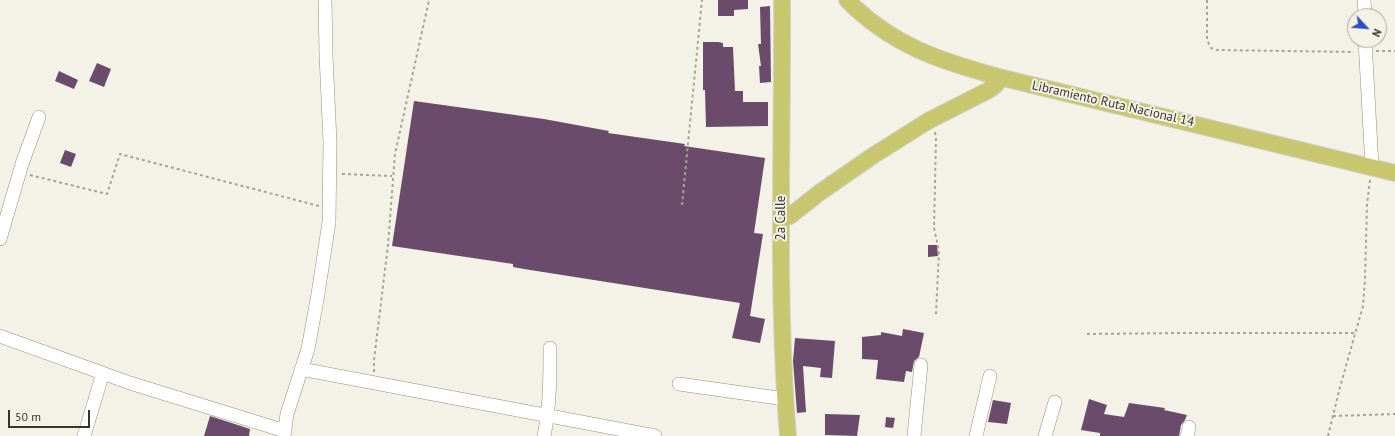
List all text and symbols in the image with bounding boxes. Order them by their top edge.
north arrow [1347,8,1387,48]
text: N [1369,26,1385,39]
street label: Libramiento Ruta Nacional 14 [1030,78,1196,130]
street label: 2a Calle [773,196,789,240]
scale bar [10,402,92,428]
text: 50 m [15,409,41,424]

